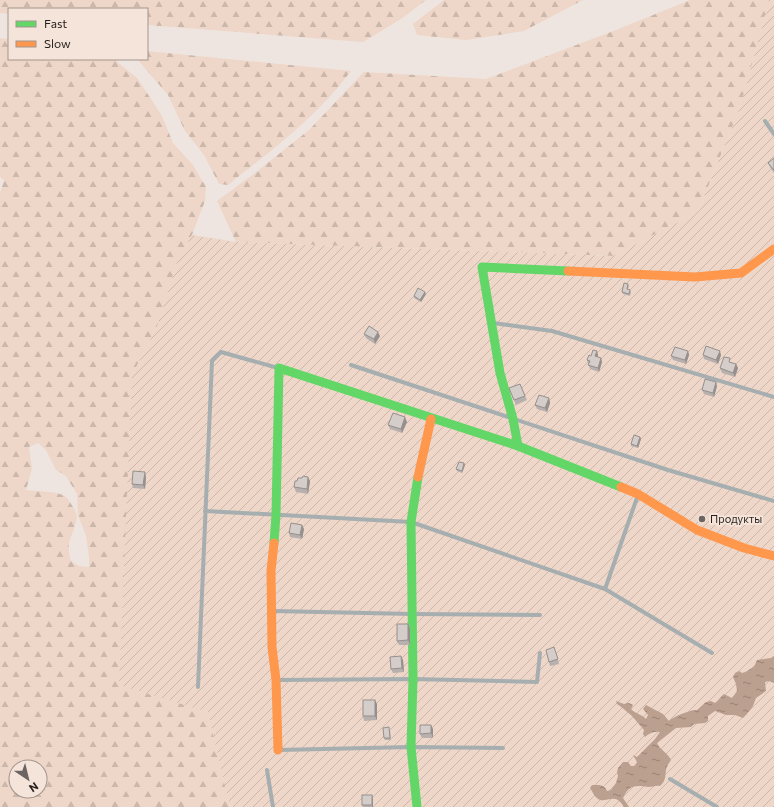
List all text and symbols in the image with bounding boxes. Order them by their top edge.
legend [8,8,148,60]
text: Fast [44,16,67,30]
text: Slow [44,36,71,50]
place label: Продукты [710,512,762,525]
marker: Продукты [697,514,707,524]
north arrow [8,759,48,799]
text: N [27,780,41,795]

